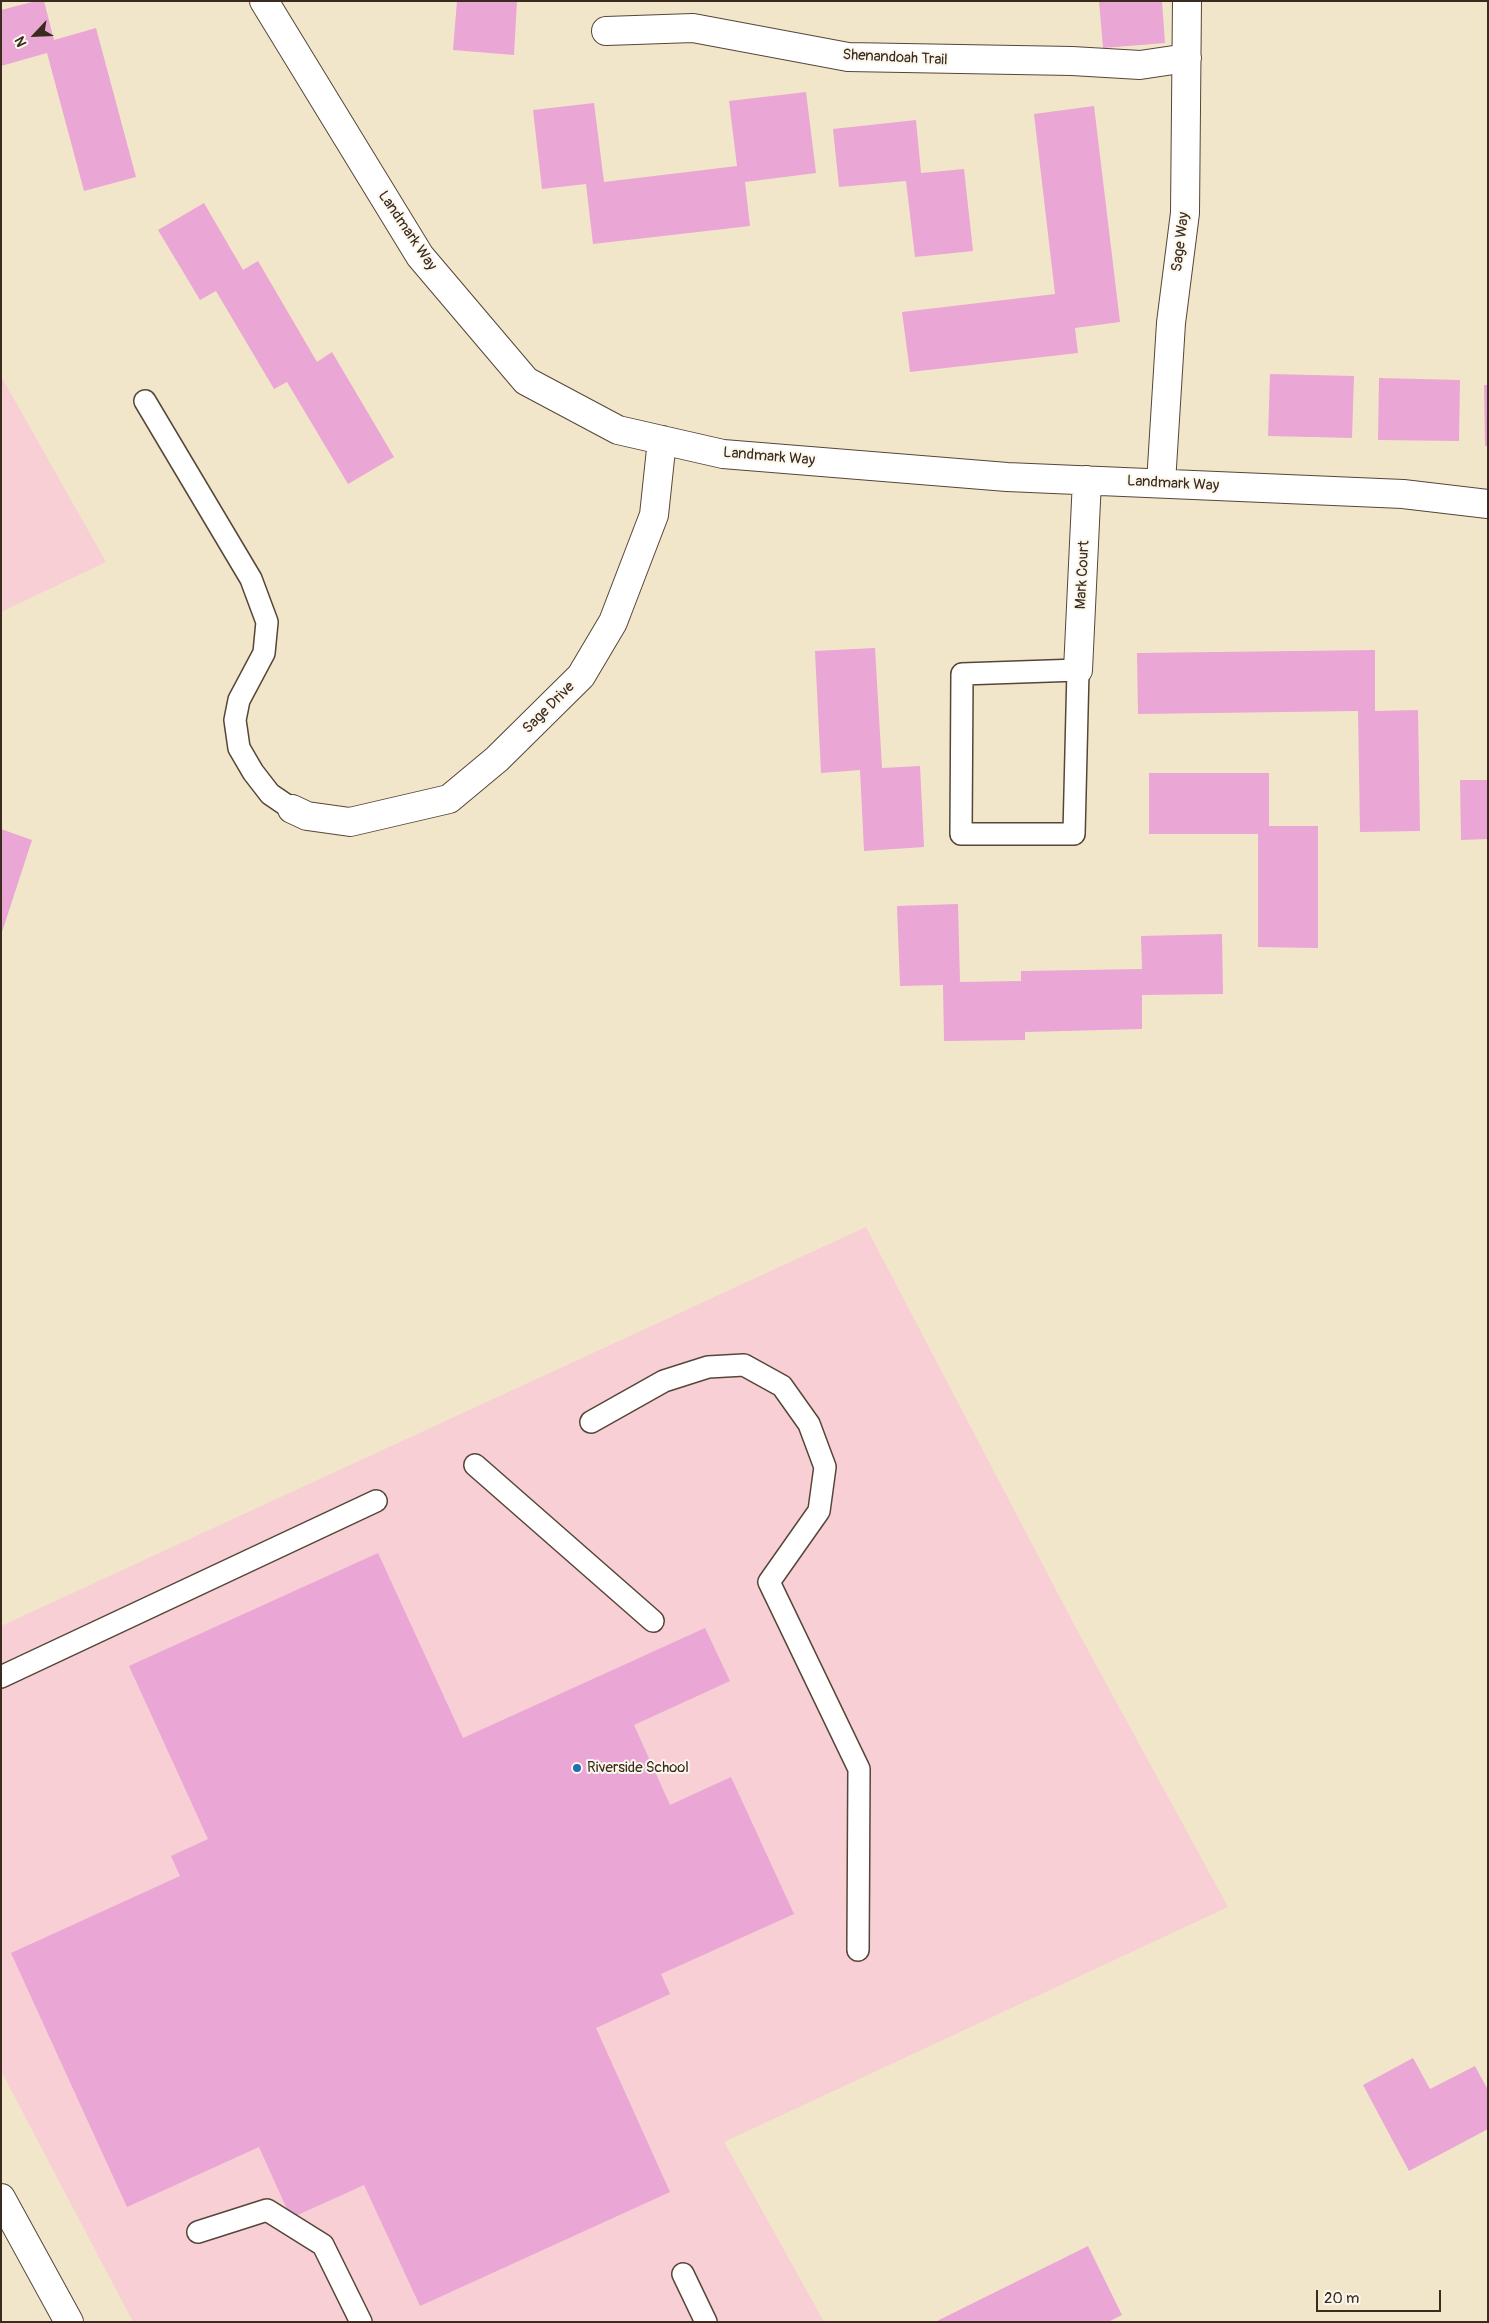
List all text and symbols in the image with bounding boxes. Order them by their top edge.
north arrow [10,10,60,60]
text: N [11,34,31,49]
street label: Shenandoah Trail [842,46,948,70]
street label: Landmark Way [374,188,440,274]
street label: Sage Way [1168,211,1194,273]
street label: Landmark Way [722,444,816,470]
street label: Landmark Way [1127,473,1219,495]
street label: Mark Court [1072,540,1094,610]
street label: Sage Drive [519,678,579,738]
place label: Riverside School [587,1759,689,1777]
marker: Riverside School [571,1762,583,1774]
scale bar [1319,2280,1444,2312]
text: 20 m [1324,2289,1359,2308]

